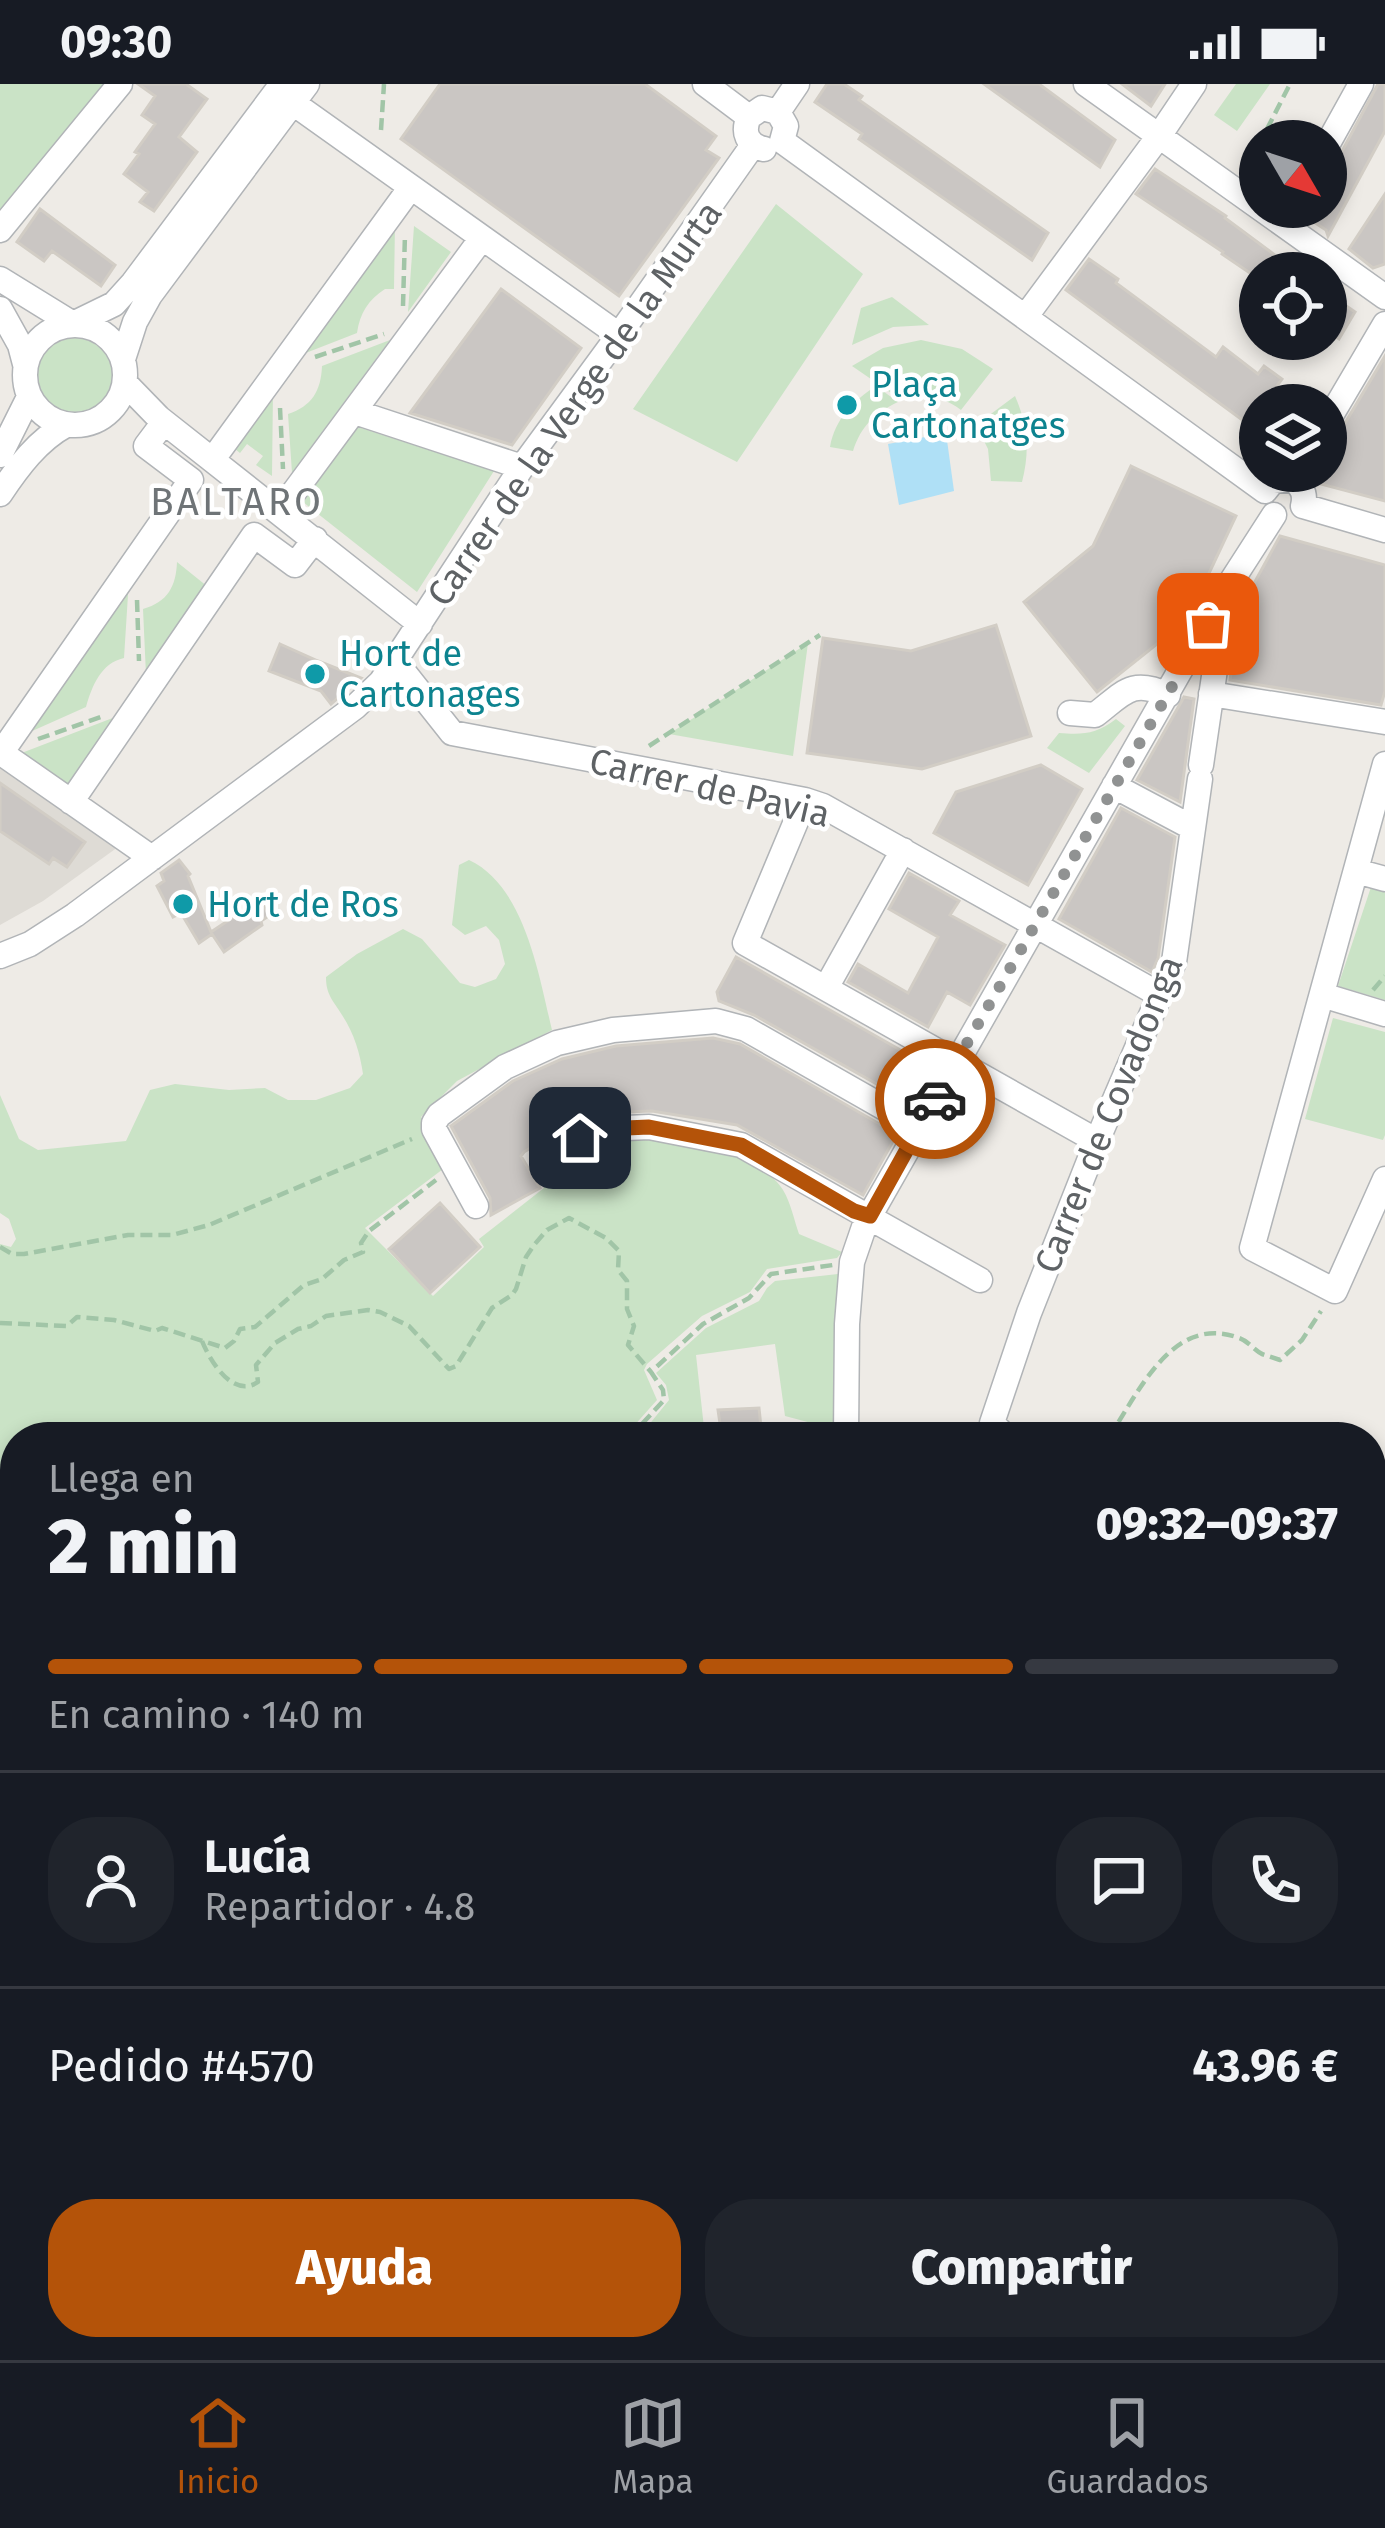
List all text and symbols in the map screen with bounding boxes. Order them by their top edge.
text: 09:30 [60,15,172,69]
north arrow [1239,120,1347,228]
map controls [1239,120,1347,492]
street label: Carrer de la Verge de la Murta [418,193,732,614]
button: locate [1239,252,1347,360]
place label: Plaça Cartonatges [871,363,1065,448]
button: layers [1239,384,1347,492]
marker: Plaça Cartonatges [834,392,860,418]
district label: BALTARO [150,479,324,525]
pin [1157,573,1259,675]
icon: bag [1175,591,1241,657]
place label: Hort de Cartonages [339,632,521,717]
marker: Hort de Cartonages [302,661,328,687]
street label: Carrer de Pavia [585,739,834,837]
place label: Hort de Ros [207,883,399,927]
marker: Hort de Ros [170,891,196,917]
street label: Carrer de Covadonga [1025,949,1193,1279]
courier [875,1039,995,1159]
icon: car [902,1066,968,1132]
pin [529,1087,631,1189]
icon: home [547,1105,613,1171]
text: Llega en [48,1456,195,1502]
text: 09:32–09:37 [1096,1497,1338,1551]
text: 2 min [48,1500,239,1594]
text: En camino · 140 m [48,1692,364,1738]
button: person [48,1817,174,1943]
button: chat [1056,1817,1182,1943]
button: phone [1212,1817,1338,1943]
text: Lucía [204,1830,311,1884]
text: Repartidor · 4.8 [204,1884,475,1930]
text: Pedido #4570 [48,2039,315,2093]
text: 43.96 € [1192,2039,1338,2093]
button: Ayuda [48,2199,681,2337]
button: Compartir [705,2199,1338,2337]
tab: Inicio [177,2390,259,2502]
tab: Mapa [613,2390,693,2502]
tab: Guardados [1047,2390,1208,2502]

